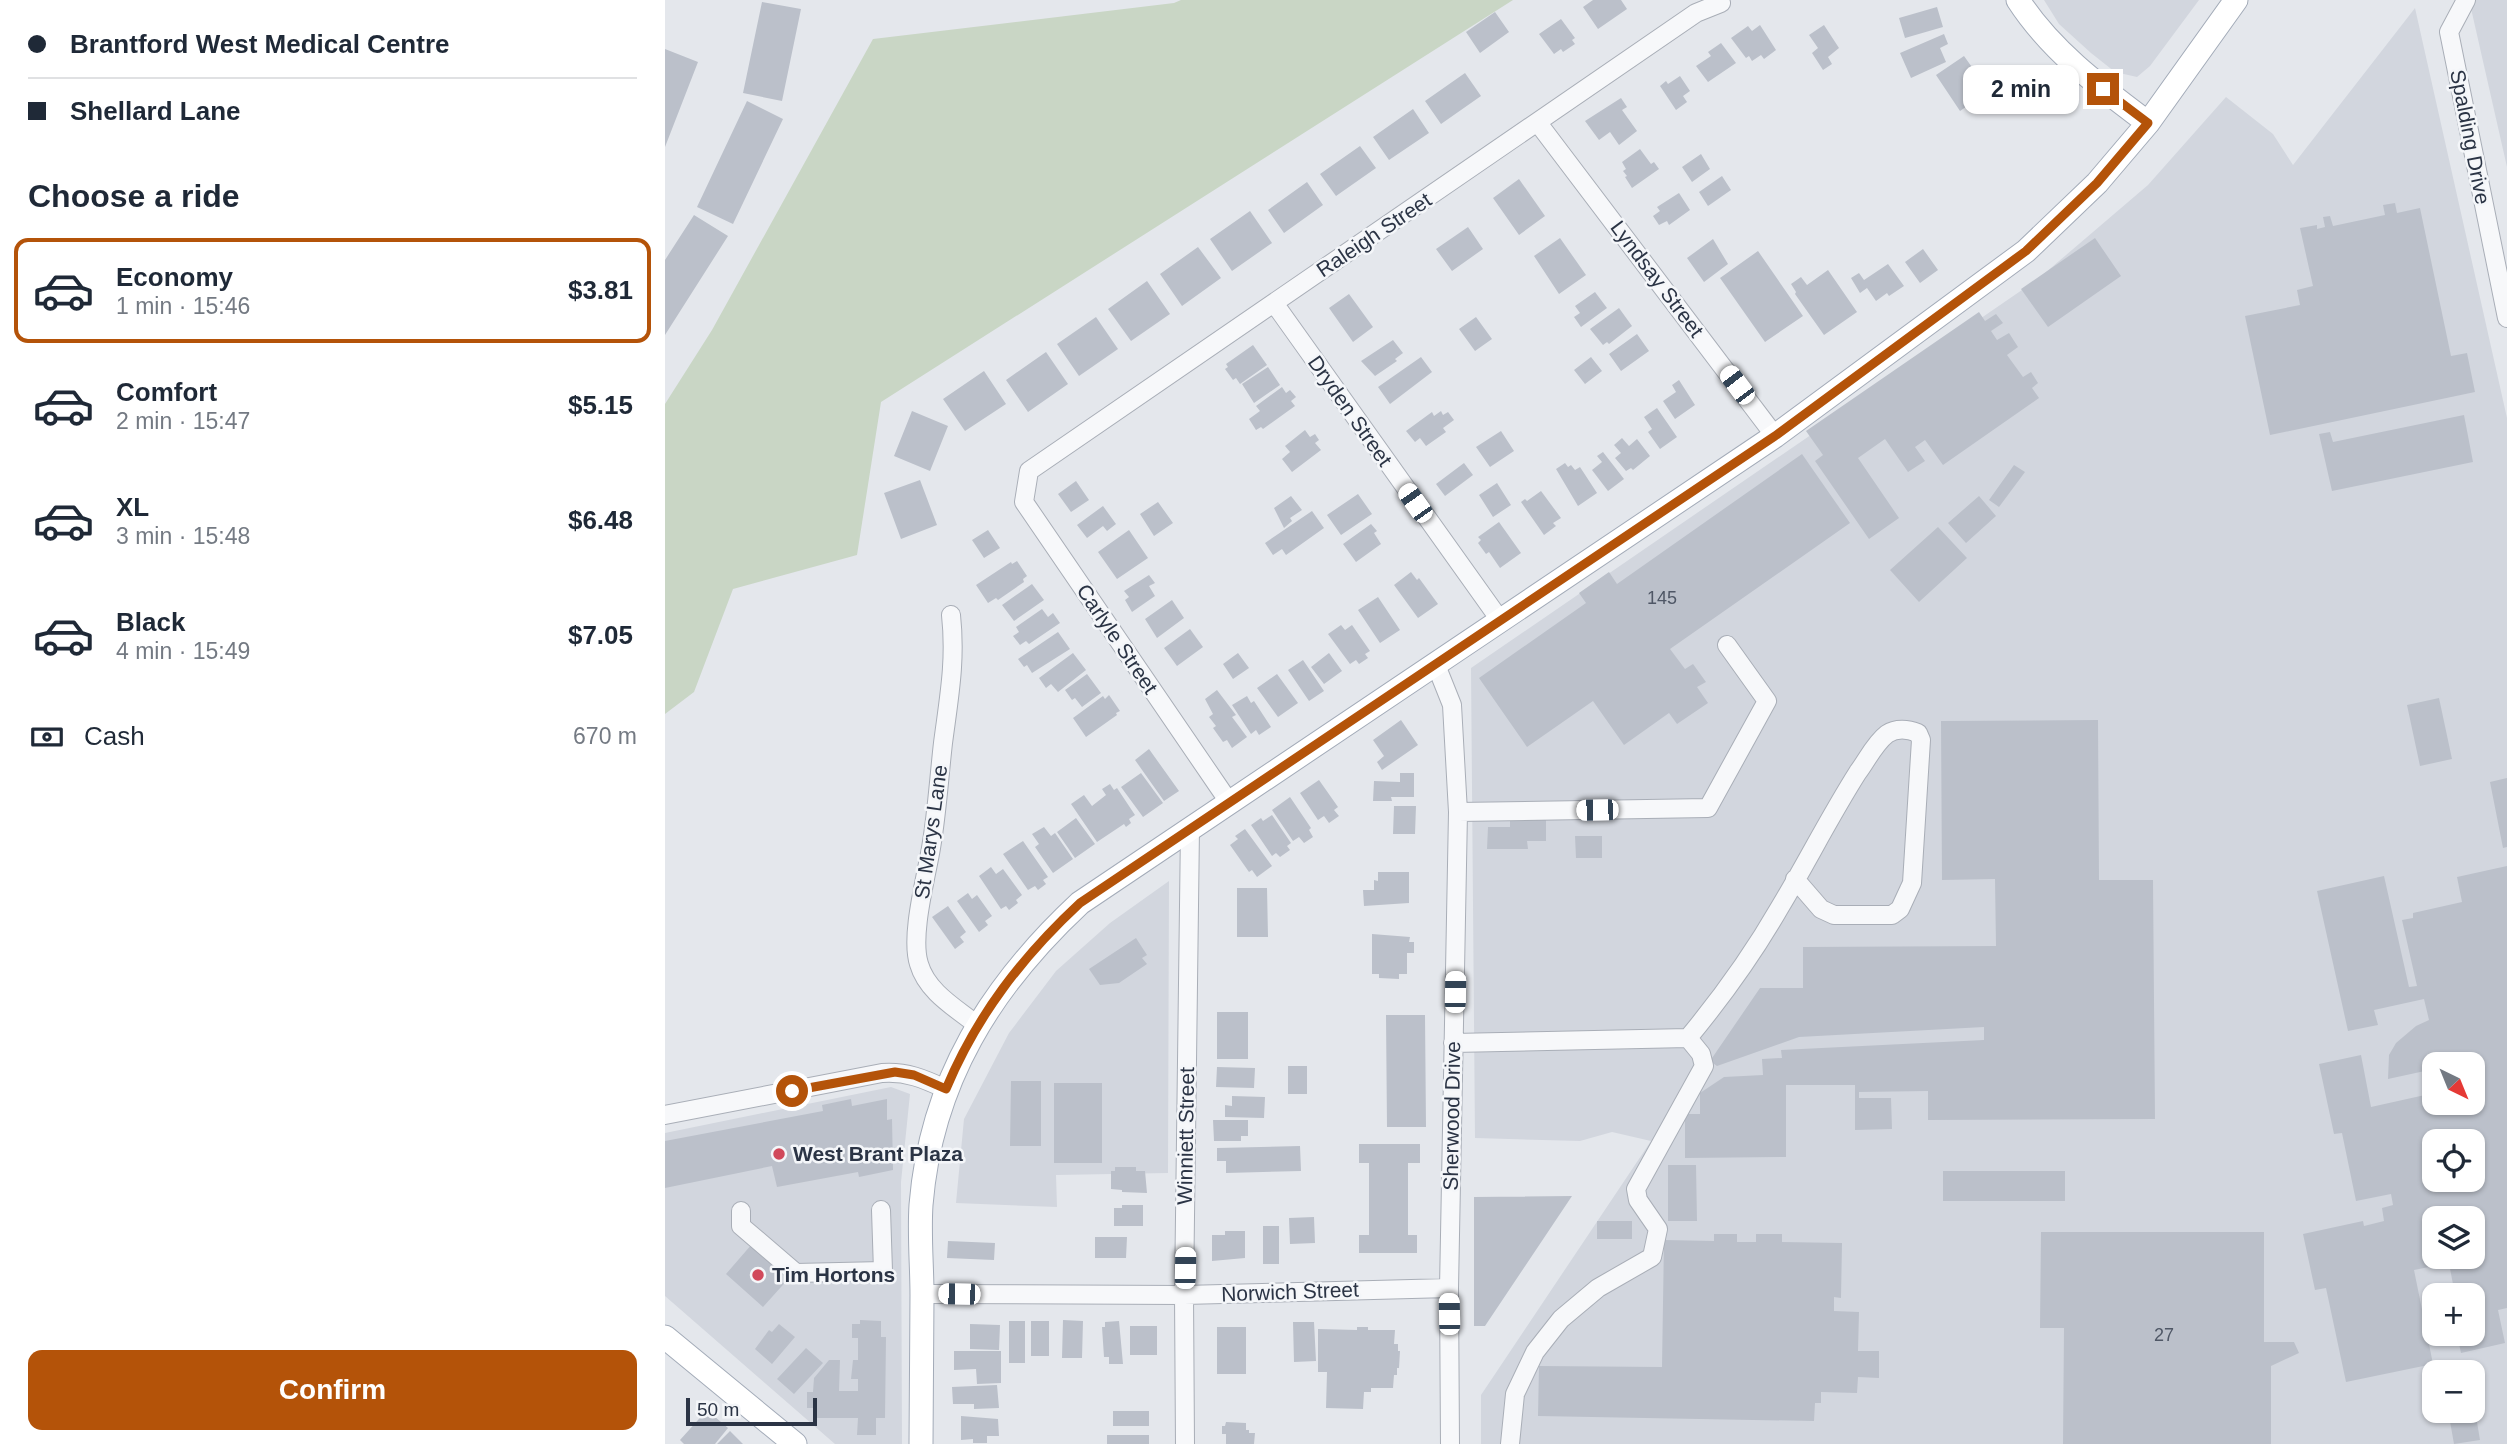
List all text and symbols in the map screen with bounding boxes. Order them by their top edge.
text: Brantford West Medical Centre [70,29,449,59]
callout: 2 min [1963,64,2079,114]
street label: Spalding Drive [2446,68,2495,206]
route end [2087,73,2119,105]
text: 2 min [1991,76,2051,102]
text: Shellard Lane [70,96,241,126]
text: Choose a ride [28,178,240,214]
street label: Raleigh Street [1312,188,1435,281]
street label: Lyndsay Street [1606,216,1709,341]
icon: car [32,259,95,322]
text: Economy [116,262,233,292]
text: $3.81 [568,275,633,305]
text: 1 min · 15:46 [116,293,250,319]
street label: Dryden Street [1304,351,1397,471]
car [1716,362,1759,408]
icon: car [32,374,95,437]
text: Comfort [116,377,217,407]
text: $5.15 [568,390,633,420]
text: 2 min · 15:47 [116,408,250,434]
car [1395,480,1436,526]
icon: car [32,489,95,552]
text: XL [116,492,149,522]
text: $6.48 [568,505,633,535]
text: 3 min · 15:48 [116,523,250,549]
street label: Carlyle Street [1072,580,1163,698]
house number: 145 [1647,588,1677,608]
icon: car [32,604,95,667]
text: Black [116,607,185,637]
text: $7.05 [568,620,633,650]
text: 4 min · 15:49 [116,638,250,664]
icon: cash [28,718,66,756]
text: Cash [84,721,145,751]
text: 670 m [573,723,637,749]
street label: St Marys Lane [910,763,951,901]
car [1576,799,1619,821]
car [1445,971,1466,1013]
street label: Sherwood Drive [1439,1041,1464,1191]
north arrow [2422,1052,2485,1115]
map controls [2422,1052,2485,1423]
street label: Winniett Street [1173,1067,1198,1205]
route start [776,1075,808,1107]
button: locate [2422,1129,2485,1192]
place label: West Brant Plaza [793,1142,963,1165]
marker: West Brant Plaza [771,1146,787,1162]
button: layers [2422,1206,2485,1269]
car [1175,1247,1196,1289]
place label: Tim Hortons [772,1263,895,1286]
marker: Tim Hortons [750,1267,766,1283]
street label: Norwich Street [1221,1278,1359,1305]
car [938,1283,981,1305]
button: + [2422,1283,2485,1346]
car [1439,1293,1460,1335]
house number: 27 [2154,1325,2174,1345]
button: Confirm [28,1350,637,1430]
button: − [2422,1360,2485,1423]
scale bar [686,1395,817,1427]
text: 50 m [697,1399,739,1420]

